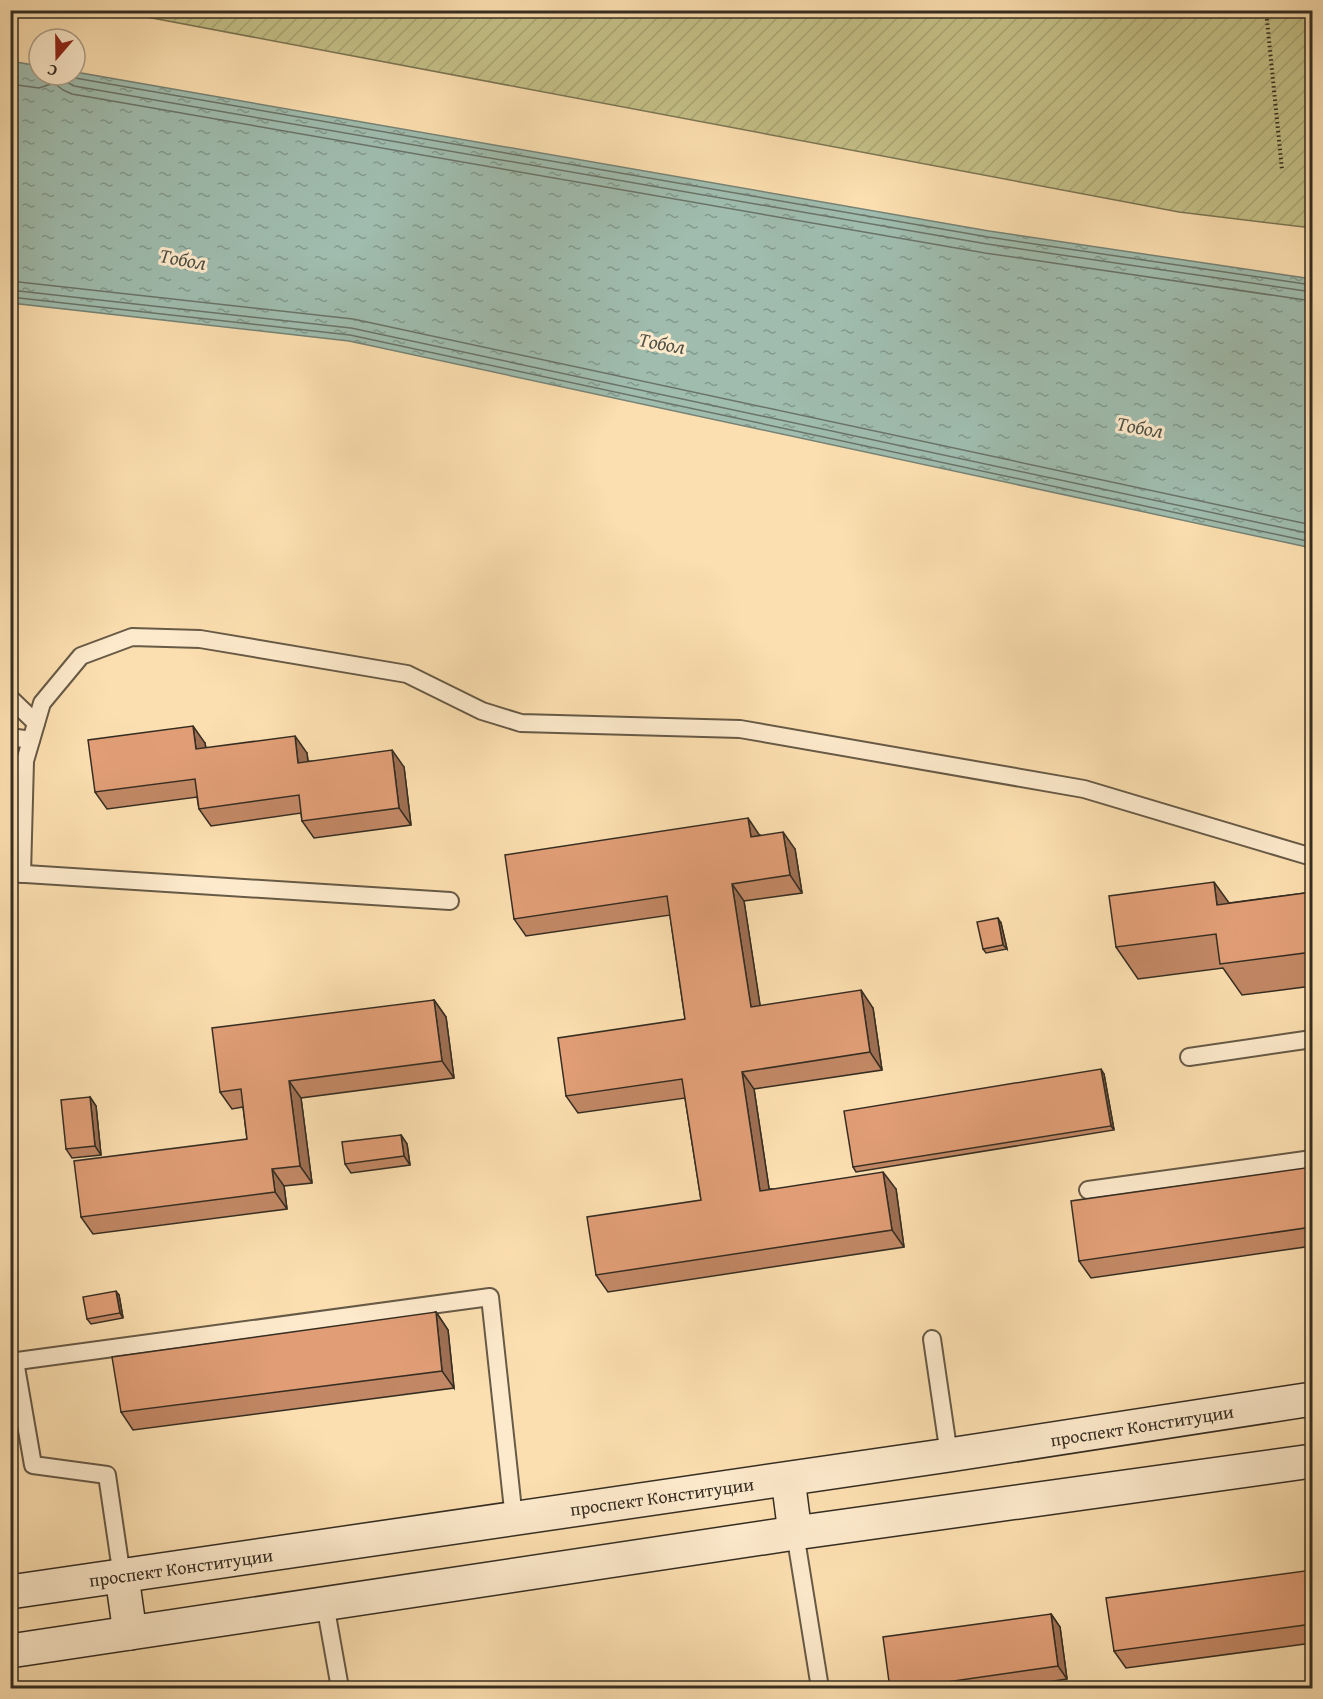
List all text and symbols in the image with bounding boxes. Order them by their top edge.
north arrow [27,27,87,87]
text: С [44,58,60,84]
water label: Тобол [158,240,209,277]
water label: Тобол [637,324,688,361]
water label: Тобол [1115,408,1166,445]
street label: проспект Конституции [1048,1398,1236,1453]
street label: проспект Конституции [568,1470,756,1523]
street label: проспект Конституции [87,1541,275,1594]

